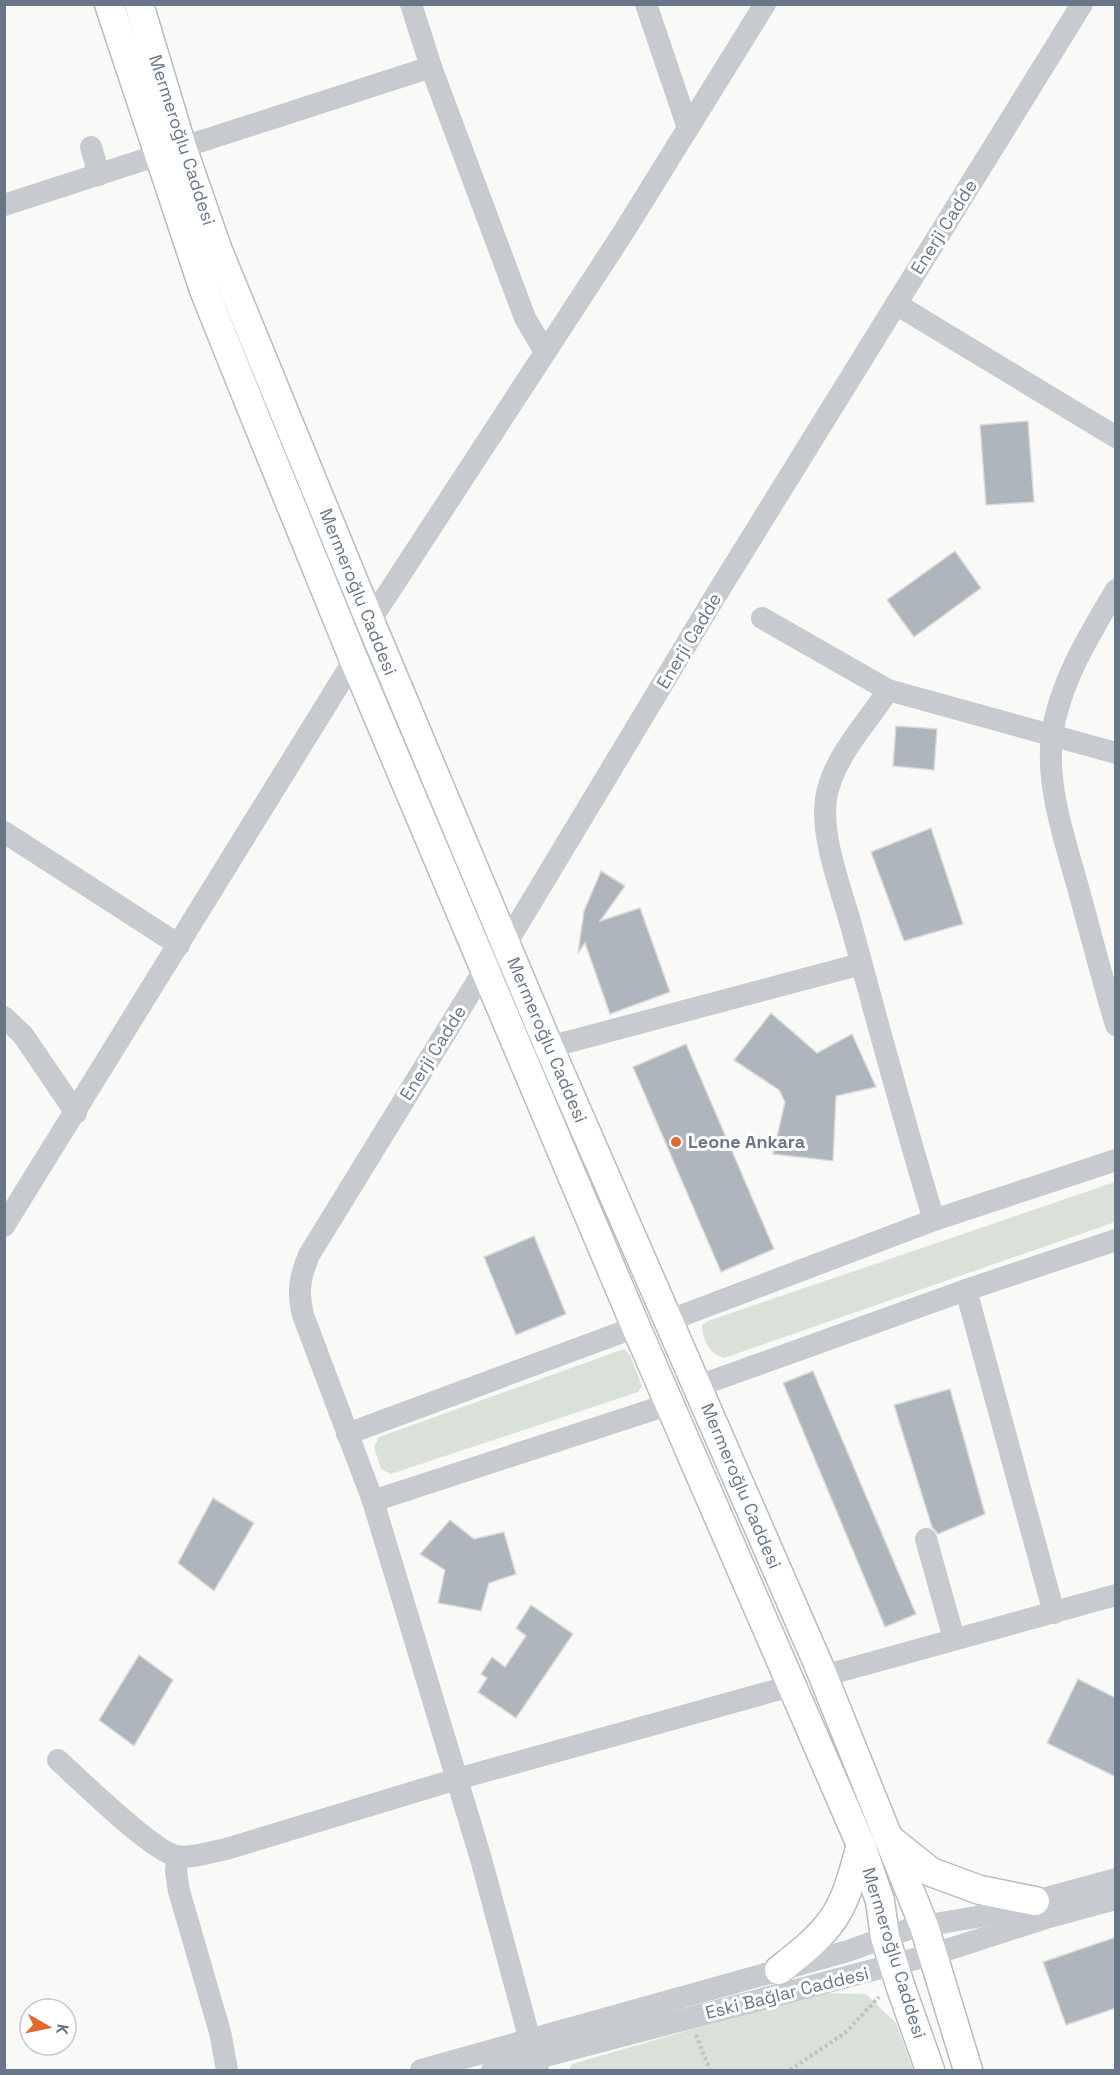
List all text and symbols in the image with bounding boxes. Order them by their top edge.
street label: Mermeroğlu Caddesi [144,52,221,228]
street label: Enerji Cadde [905,175,982,278]
street label: Mermeroğlu Caddesi [315,505,402,679]
street label: Enerji Cadde [651,589,726,693]
street label: Mermeroğlu Caddesi [502,954,593,1126]
street label: Enerji Cadde [394,1001,471,1104]
place label: Leone Ankara [688,1130,806,1153]
marker: Leone Ankara [669,1135,683,1149]
street label: Mermeroğlu Caddesi [696,1400,787,1572]
street label: Mermeroğlu Caddesi [857,1864,931,2041]
street label: Eski Bağlar Caddesi [703,1961,871,2024]
north arrow [18,1997,78,2057]
text: K [51,2023,73,2036]

